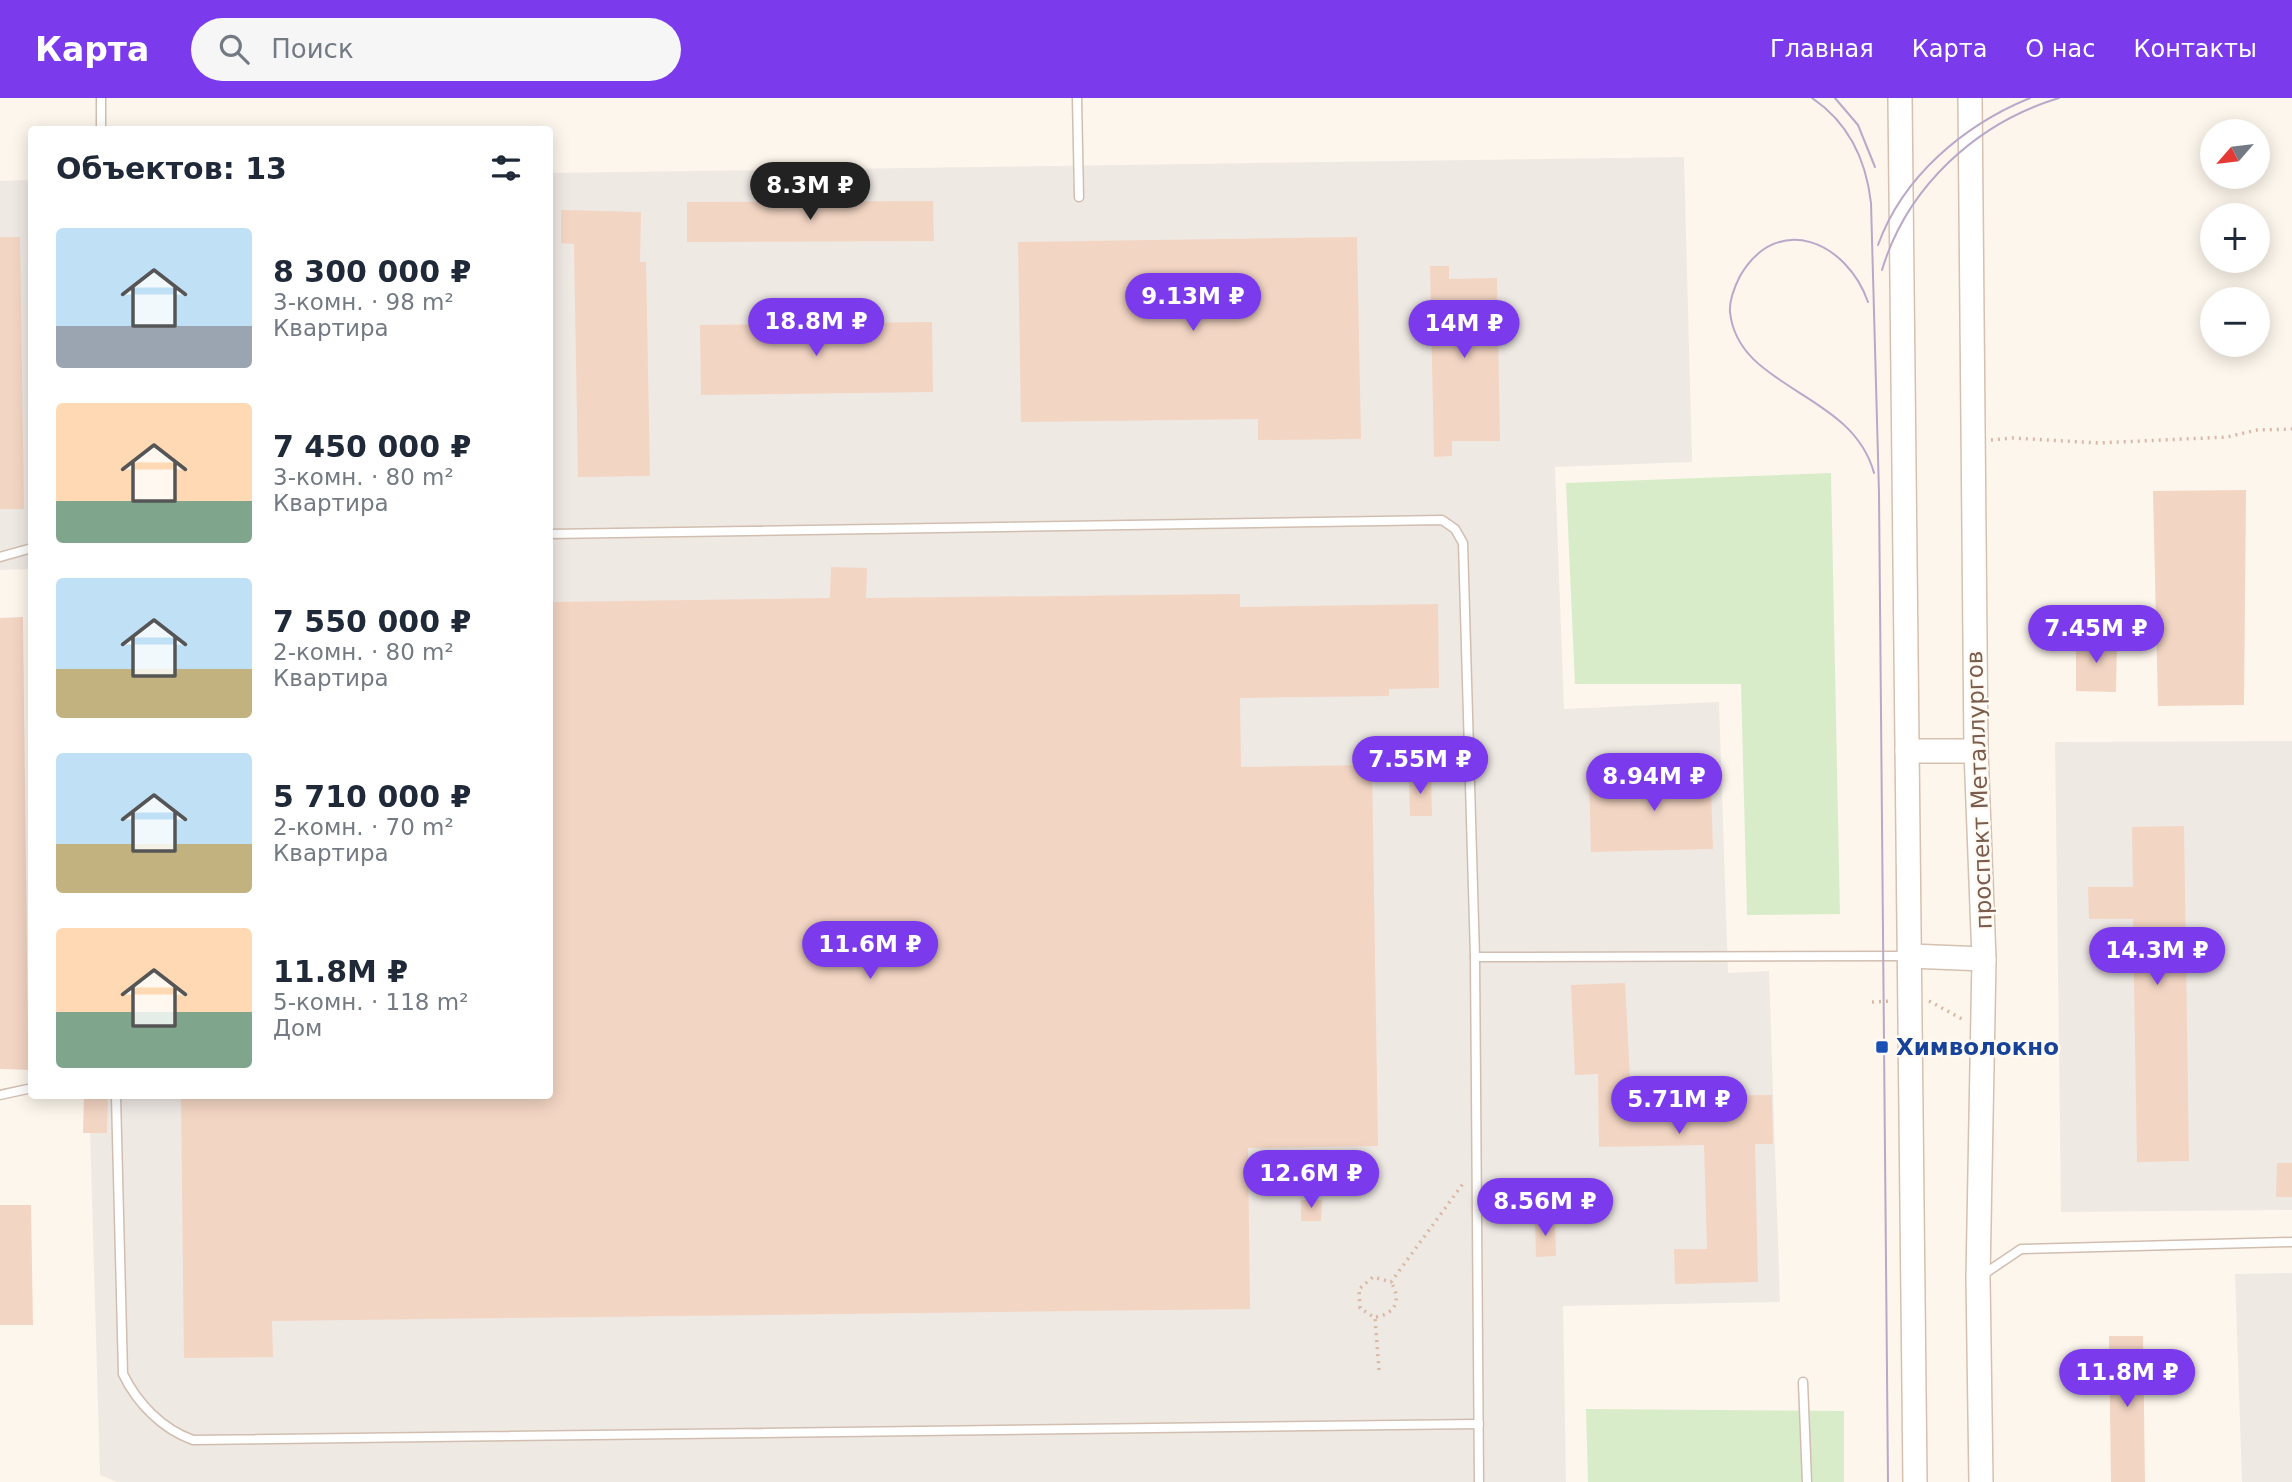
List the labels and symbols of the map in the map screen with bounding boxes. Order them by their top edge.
north arrow [2200,119,2270,189]
pin: 8.3M ₽ [753,162,867,222]
pin: 9.13M ₽ [1128,274,1258,333]
pin: 18.8M ₽ [751,299,881,358]
pin: 14M ₽ [1415,300,1513,360]
pin: 7.45M ₽ [2031,606,2161,665]
street label: проспект Металлургов [1961,650,1997,930]
pin: 7.55M ₽ [1355,736,1485,796]
pin: 8.94M ₽ [1589,754,1719,813]
pin: 11.6M ₽ [805,922,935,981]
pin: 14.3M ₽ [2092,928,2222,987]
place label: Химволокно [1896,1034,2059,1060]
marker: Химволокно [1874,1039,1890,1055]
pin: 5.71M ₽ [1614,1076,1744,1136]
pin: 12.6M ₽ [1246,1150,1376,1210]
pin: 8.56M ₽ [1480,1178,1610,1238]
pin: 11.8M ₽ [2062,1350,2192,1409]

